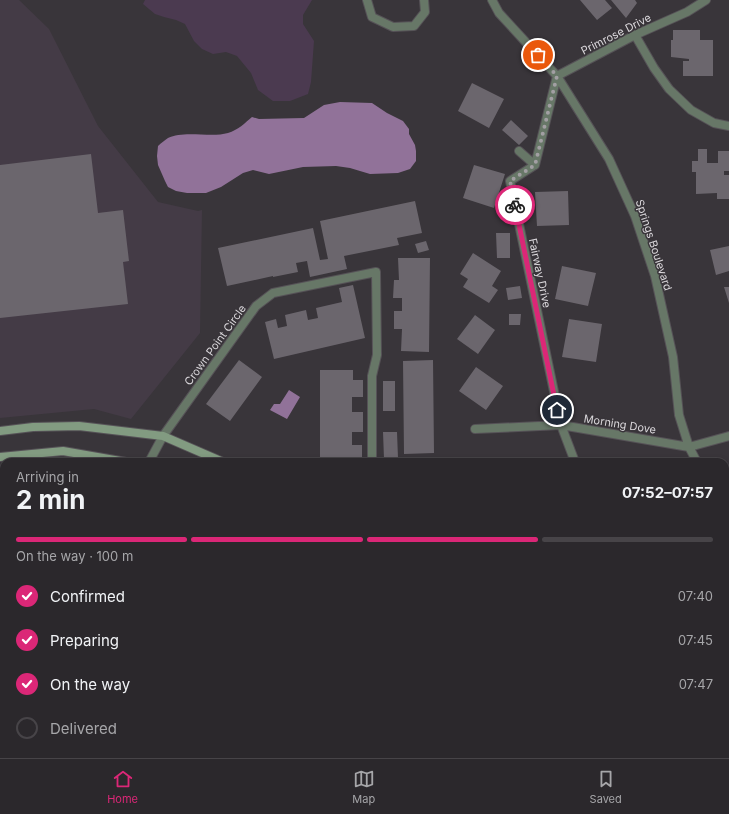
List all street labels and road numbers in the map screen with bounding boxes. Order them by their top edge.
street label: Primrose Drive [579,10,653,58]
street label: Springs Boulevard [633,198,675,292]
street label: Fairway Drive [526,237,554,309]
street label: Crown Point Circle [181,302,249,388]
street label: Morning Dove [583,411,657,437]

